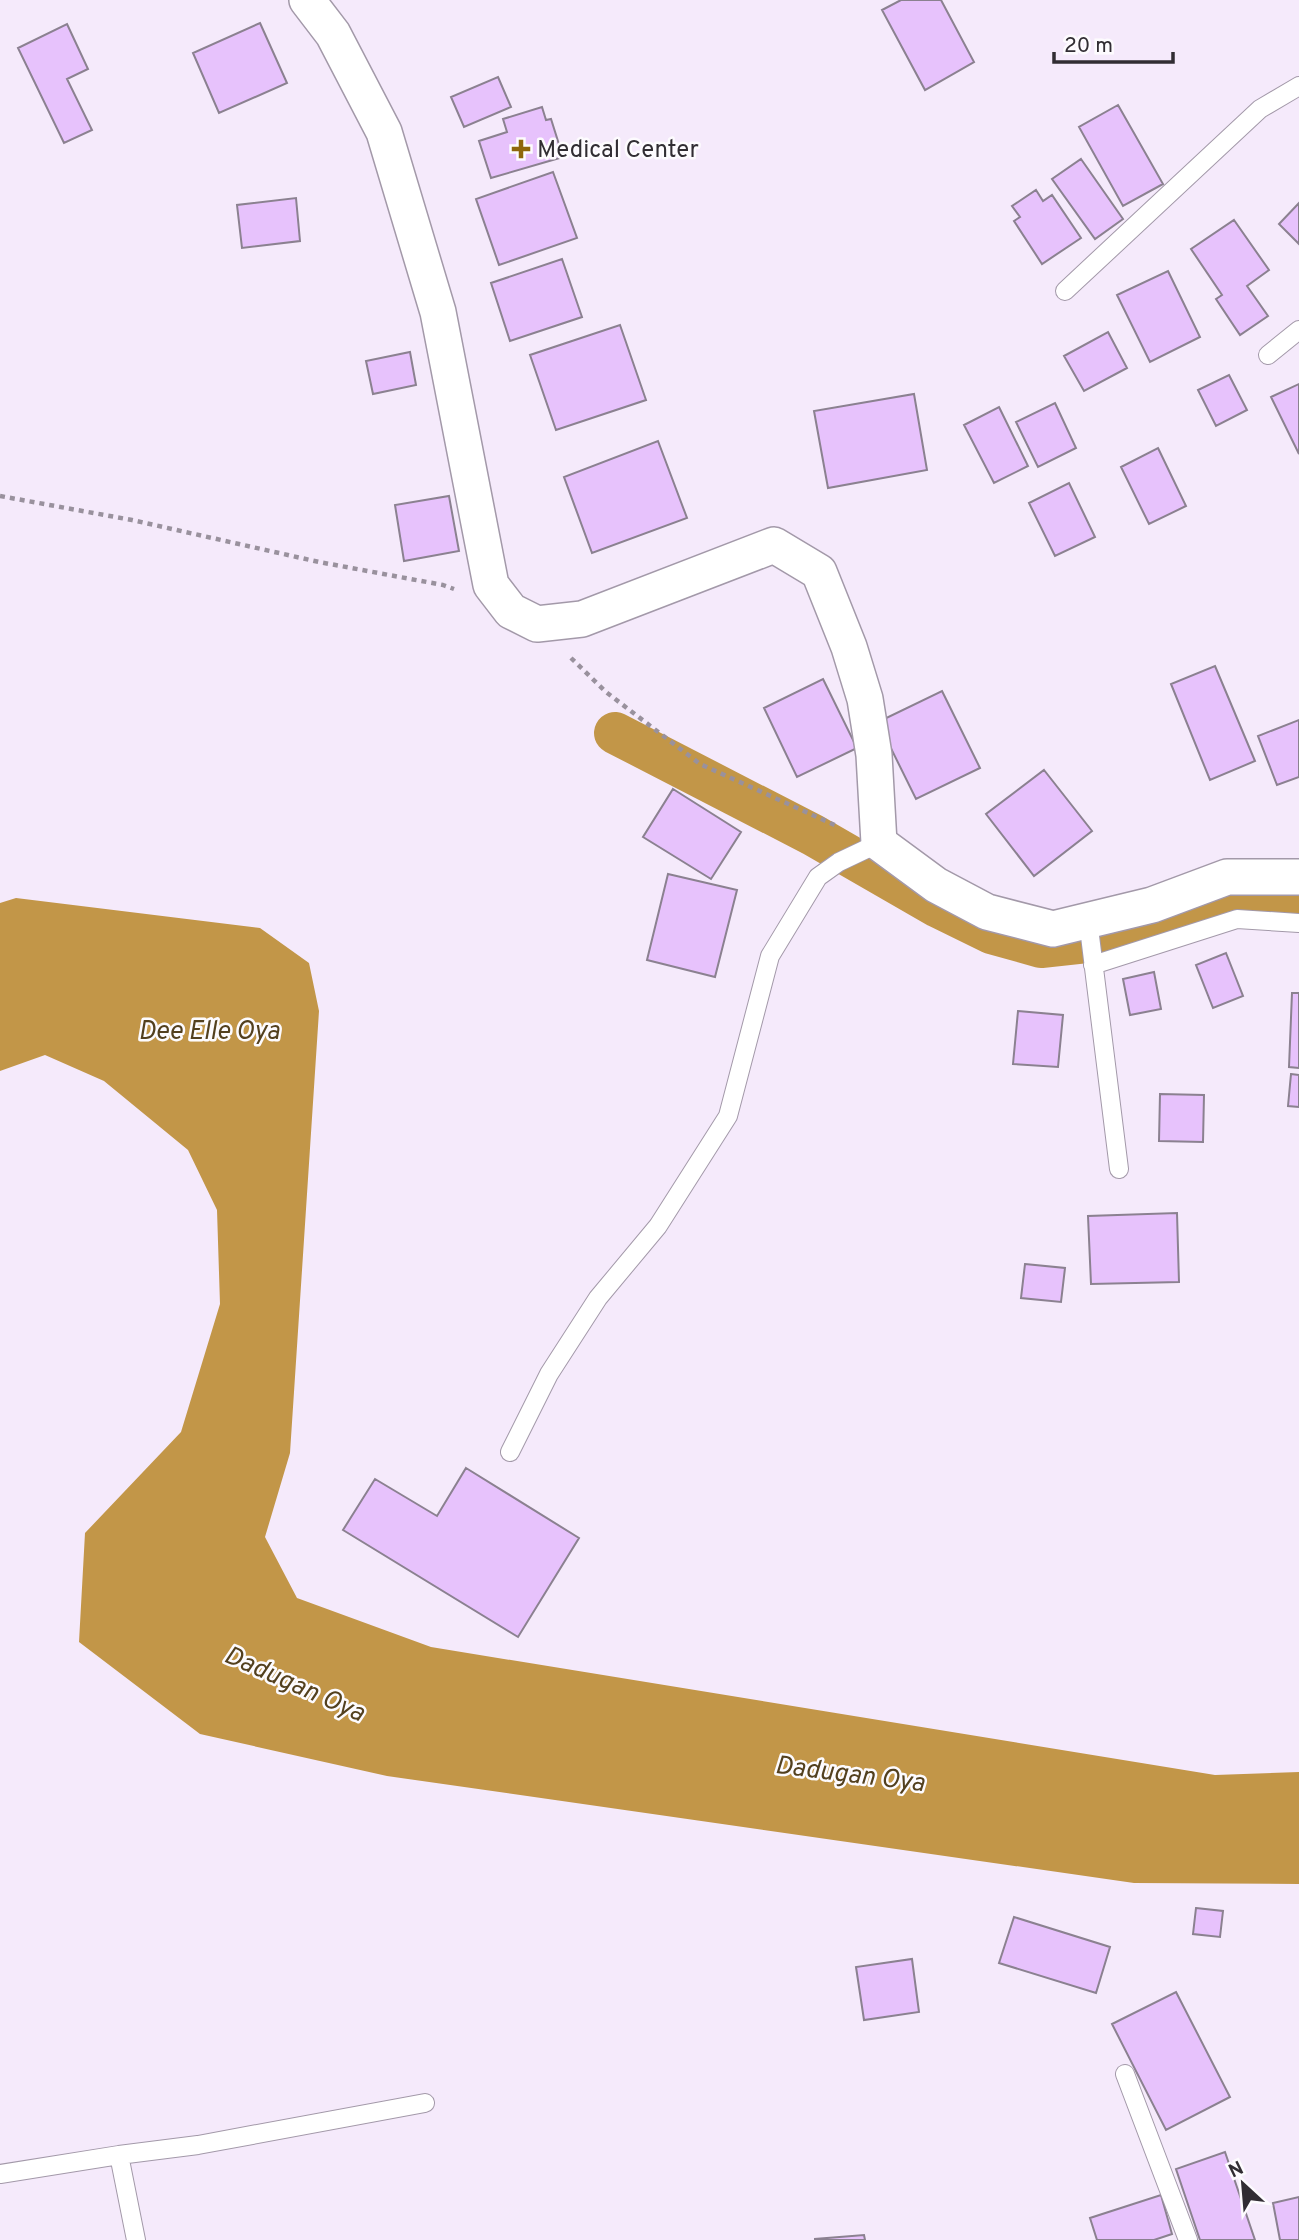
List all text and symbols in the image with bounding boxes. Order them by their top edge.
scale bar [1054,21,1173,65]
text: 20 m [1064,33,1113,60]
place label: Medical Center [537,136,699,166]
marker: Medical Center [511,139,531,159]
water label: Dee Elle Oya [138,1016,280,1049]
water label: Dadugan Oya [219,1640,370,1731]
water label: Dadugan Oya [773,1750,927,1801]
north arrow [1208,2149,1278,2219]
text: N [1225,2157,1248,2184]

